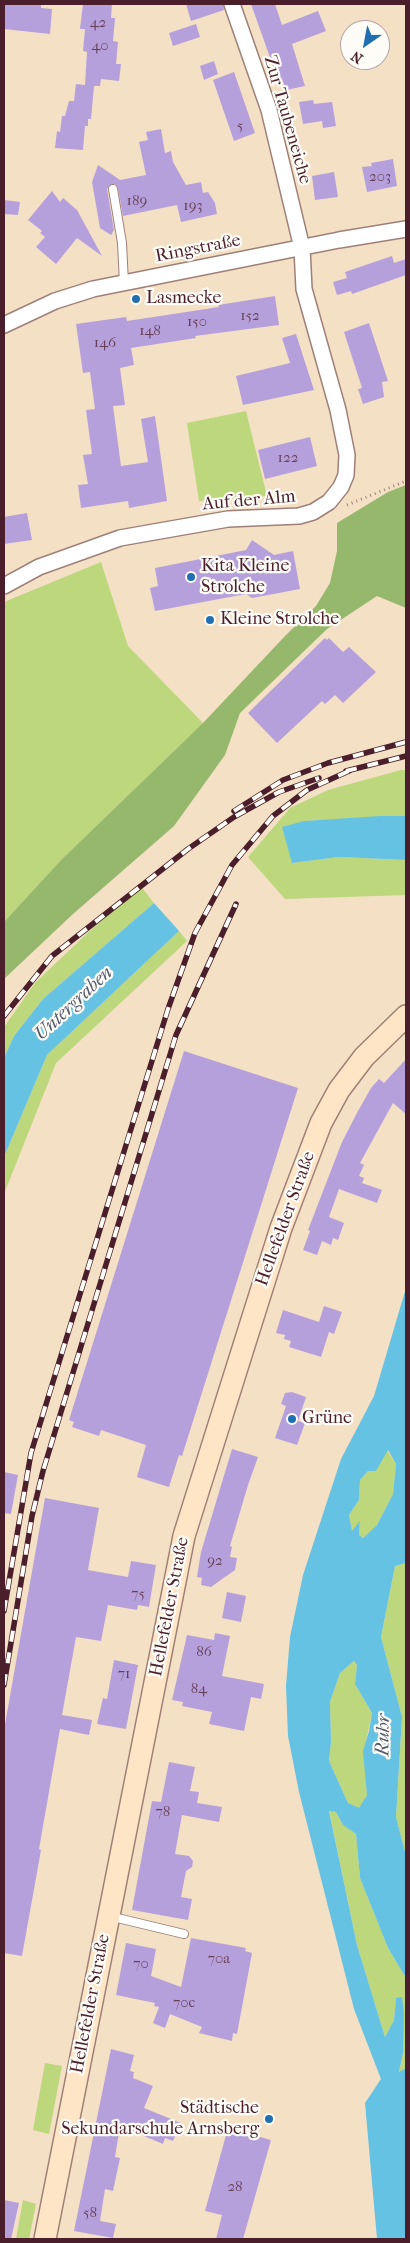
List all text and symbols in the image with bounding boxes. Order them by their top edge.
house number: 42 [90,14,106,32]
north arrow [340,20,390,70]
house number: 40 [91,37,109,55]
text: N [348,47,366,67]
street label: Zur Taubeneiche [258,53,316,187]
house number: 5 [237,117,243,135]
house number: 203 [369,168,391,186]
house number: 189 [127,192,147,210]
house number: 193 [183,197,203,215]
street label: Ringstraße [154,230,242,268]
place label: Lasmecke [146,288,221,310]
marker: Lasmecke [130,293,142,305]
house number: 152 [240,307,260,325]
house number: 150 [187,313,207,331]
house number: 148 [139,322,161,340]
house number: 146 [94,334,116,352]
house number: 122 [278,449,298,467]
street label: Auf der Alm [202,486,296,516]
place label: Kita Kleine Strolche [201,556,289,598]
marker: Kita Kleine Strolche [185,571,197,583]
place label: Kleine Strolche [220,609,339,631]
marker: Kleine Strolche [204,614,216,626]
water label: Untergraben [30,962,118,1046]
street label: Hellefelder Straße [252,1149,320,1289]
place label: Grüne [302,1408,352,1430]
marker: Grüne [286,1413,298,1425]
street label: Hellefelder Straße [146,1535,194,1679]
house number: 92 [207,1552,223,1570]
house number: 75 [131,1585,145,1603]
house number: 86 [196,1643,212,1661]
house number: 71 [118,1665,130,1683]
house number: 84 [191,1680,207,1698]
water label: Ruhr [372,1714,396,1756]
house number: 78 [156,1803,170,1821]
street label: Hellefelder Straße [67,1932,115,2076]
house number: 70a [208,1950,230,1968]
house number: 70 [133,1955,149,1973]
house number: 70c [173,1994,195,2012]
place label: Städtische Sekundarschule Arnsberg [61,2098,259,2140]
marker: Städtische Sekundarschule Arnsberg [263,2113,275,2125]
house number: 28 [227,2178,243,2196]
house number: 58 [83,2204,97,2222]

